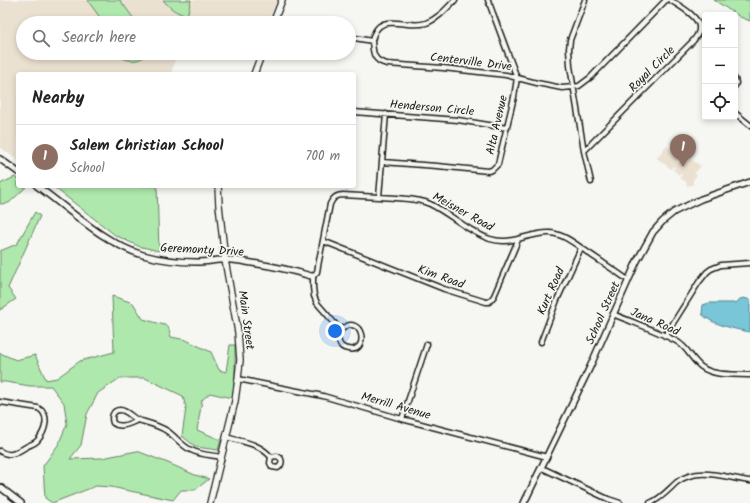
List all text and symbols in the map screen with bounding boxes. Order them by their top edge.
map controls [702,12,738,120]
button: + [702,12,738,48]
search box [16,16,356,60]
text: Search here [62,26,136,50]
icon: search [30,27,52,49]
street label: Royal Circle [624,41,680,97]
street label: Centerville Drive [429,48,513,77]
button: − [702,48,738,84]
button: locate [702,84,738,120]
text: Nearby [32,85,84,112]
street label: Alta Avenue [481,93,513,157]
street label: Henderson Circle [389,95,476,121]
text: Salem Christian School [70,134,223,158]
pin: 1 [670,134,696,167]
text: 1 [43,146,47,167]
text: 700 m [305,146,340,167]
text: School [70,158,105,179]
street label: Meisner Road [429,187,498,237]
street label: Geremonty Drive [160,238,245,262]
street label: Kim Road [415,260,468,295]
street label: Kurt Road [532,263,570,318]
street label: School Street [581,278,625,348]
street label: Main Street [232,289,260,351]
street label: Jana Road [627,303,684,342]
your location [325,321,345,341]
street label: Merrill Avenue [359,387,434,425]

